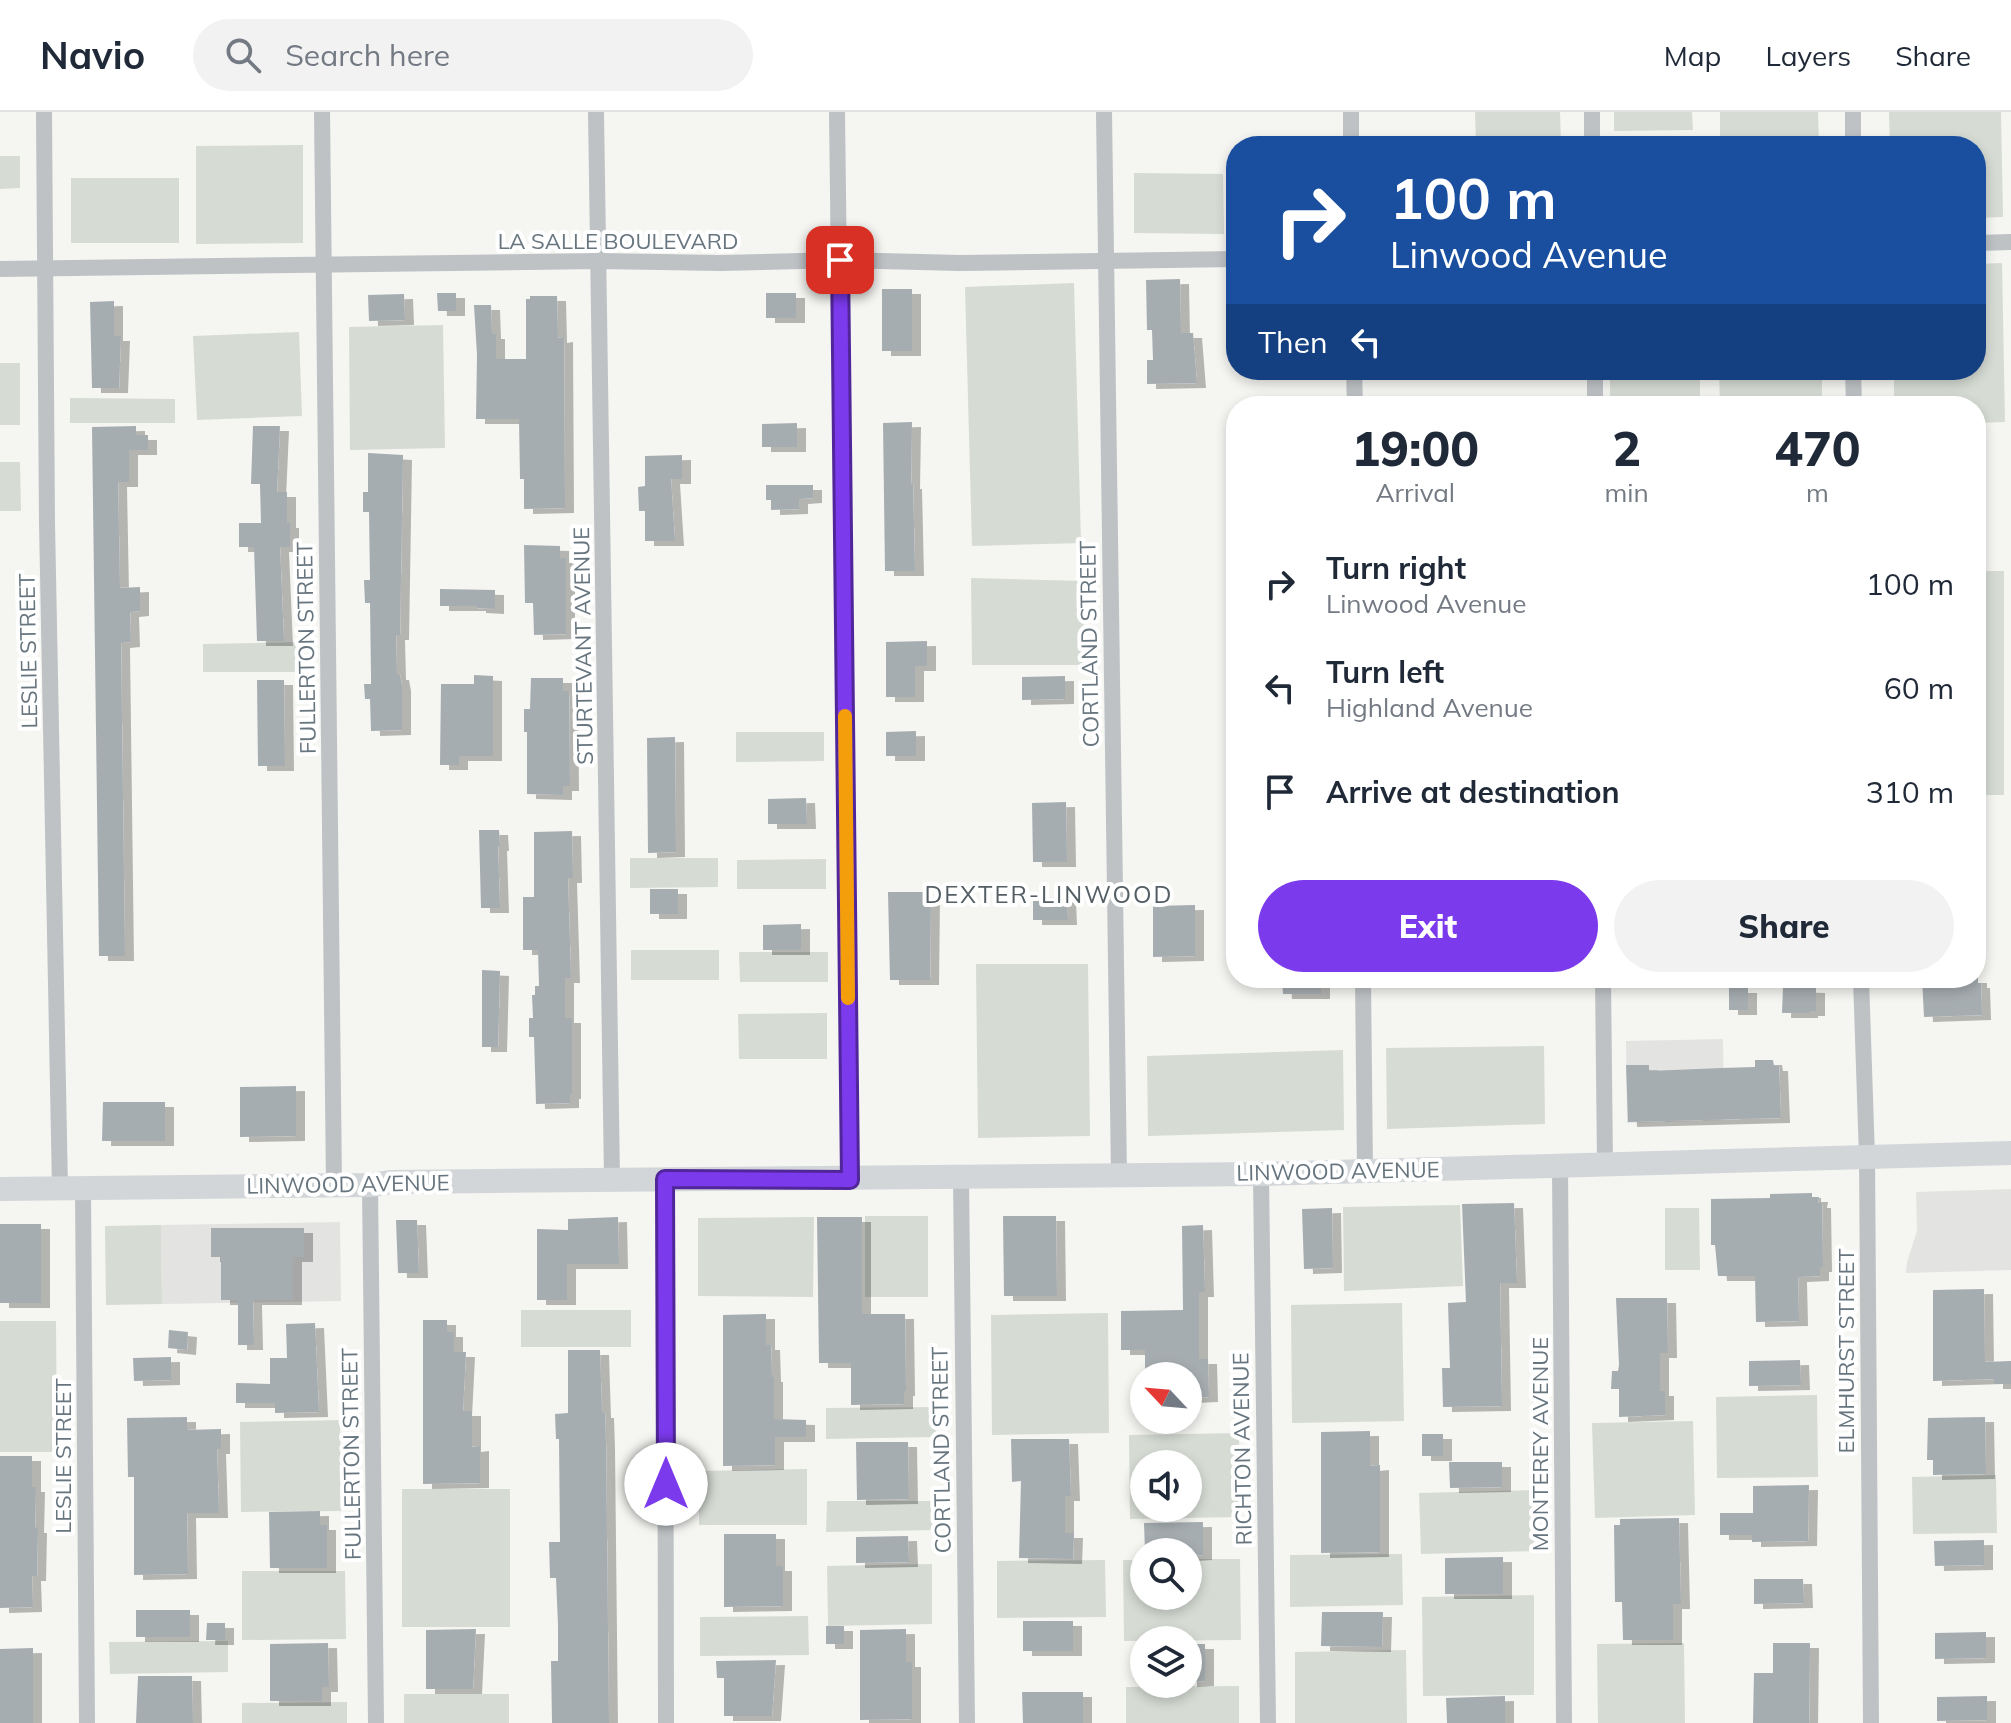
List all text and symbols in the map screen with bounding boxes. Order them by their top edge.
search box [193,19,753,91]
text: Navio [40,31,145,79]
icon: search [221,33,265,77]
text: Search here [285,36,450,74]
text: Map [1664,38,1721,73]
text: Layers [1765,38,1851,73]
text: Share [1895,38,1971,73]
text: 100 m [1390,163,1557,233]
icon: right [1258,168,1362,272]
pin [806,226,874,294]
street label: LA SALLE BOULEVARD [498,227,738,255]
text: Linwood Avenue [1390,232,1668,277]
icon: arrive [818,238,862,282]
icon: left [1344,320,1388,364]
text: Then [1258,323,1328,361]
text: 19:00 [1351,418,1479,478]
text: 2 [1612,418,1641,478]
text: 470 [1774,418,1861,478]
text: Arrival [1375,476,1455,509]
text: min [1605,476,1649,509]
text: m [1806,476,1829,509]
street label: STURTEVANT AVENUE [567,527,599,765]
street label: CORTLAND STREET [1073,540,1105,748]
street label: FULLERTON STREET [290,542,322,754]
text: Turn right [1326,549,1466,587]
icon: right [1258,562,1302,606]
text: 100 m [1866,565,1954,603]
street label: LESLIE STREET [13,573,43,729]
text: Linwood Avenue [1326,587,1527,620]
text: Turn left [1326,653,1444,691]
icon: left [1258,666,1302,710]
text: 60 m [1884,669,1954,707]
text: Highland Avenue [1326,691,1533,724]
icon: arrive [1258,770,1302,814]
text: Arrive at destination [1326,773,1620,811]
text: 310 m [1866,773,1954,811]
district label: DEXTER-LINWOOD [924,879,1174,909]
button: Exit [1258,880,1598,972]
button: Share [1614,880,1954,972]
street label: LINWOOD AVENUE [1236,1155,1440,1187]
street label: LINWOOD AVENUE [246,1168,450,1200]
street label: ELMHURST STREET [1832,1248,1860,1454]
street label: MONTEREY AVENUE [1526,1337,1554,1551]
street label: CORTLAND STREET [925,1346,957,1554]
street label: FULLERTON STREET [335,1348,367,1560]
street label: RICHTON AVENUE [1226,1352,1258,1546]
north arrow [1130,1362,1202,1434]
map controls [1130,1362,1202,1698]
street label: LESLIE STREET [49,1378,77,1534]
position arrow [624,1442,708,1526]
button: sound [1130,1450,1202,1522]
button: search [1130,1538,1202,1610]
button: layers [1130,1626,1202,1698]

